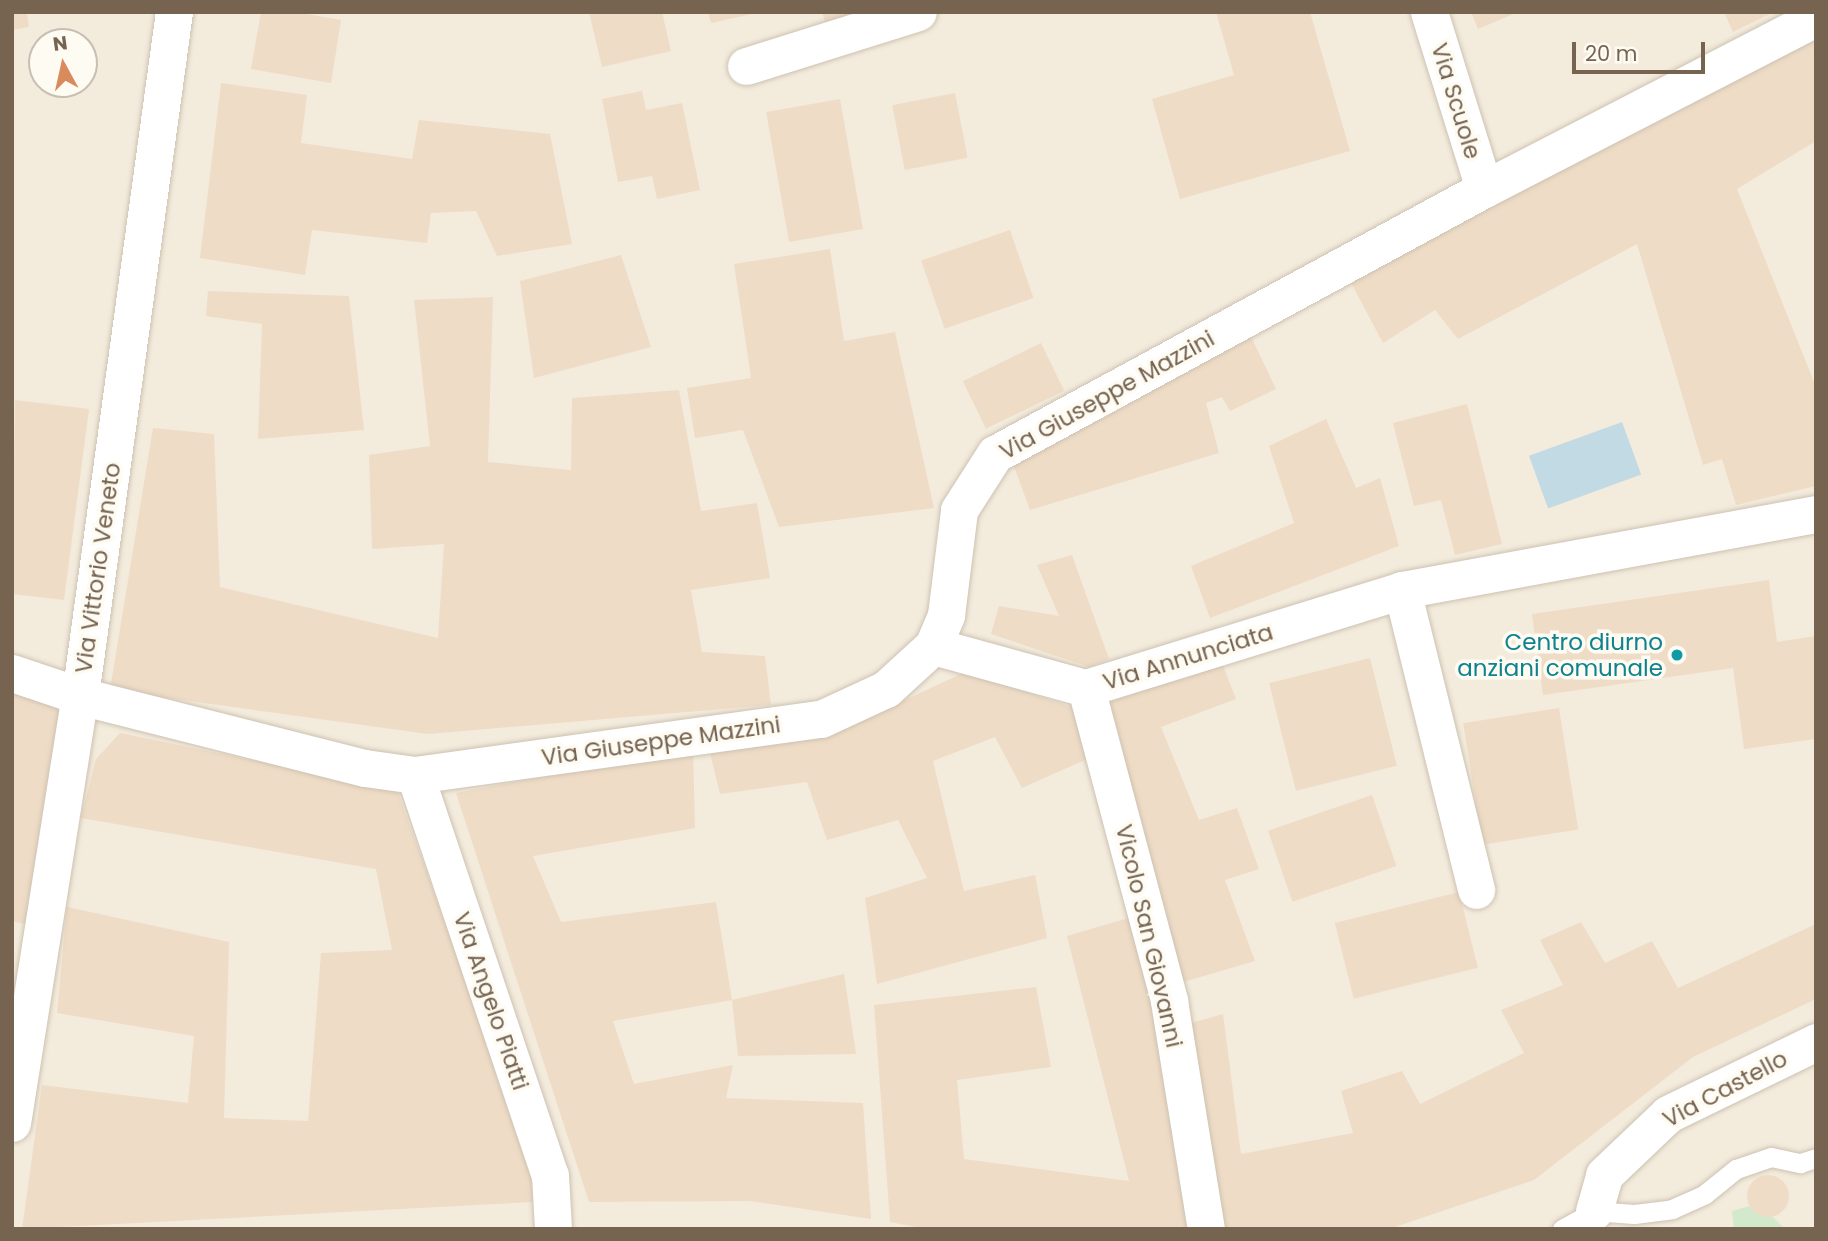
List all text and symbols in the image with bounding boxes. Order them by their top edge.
north arrow [28,28,98,98]
scale bar [1576,28,1709,72]
text: N [51,29,69,58]
text: 20 m [1585,39,1638,68]
street label: Via Scuole [1425,40,1487,162]
street label: Via Giuseppe Mazzini [995,324,1219,466]
street label: Via Vittorio Veneto [70,461,126,675]
street label: Via Annunciata [1100,618,1276,696]
place label: Centro diurno anziani comunale [1457,628,1663,682]
marker: Centro diurno anziani comunale [1669,647,1685,663]
street label: Via Giuseppe Mazzini [540,711,782,771]
street label: Vicolo San Giovanni [1110,822,1188,1050]
street label: Via Angelo Piatti [448,908,534,1094]
street label: Via Castello [1658,1045,1792,1133]

